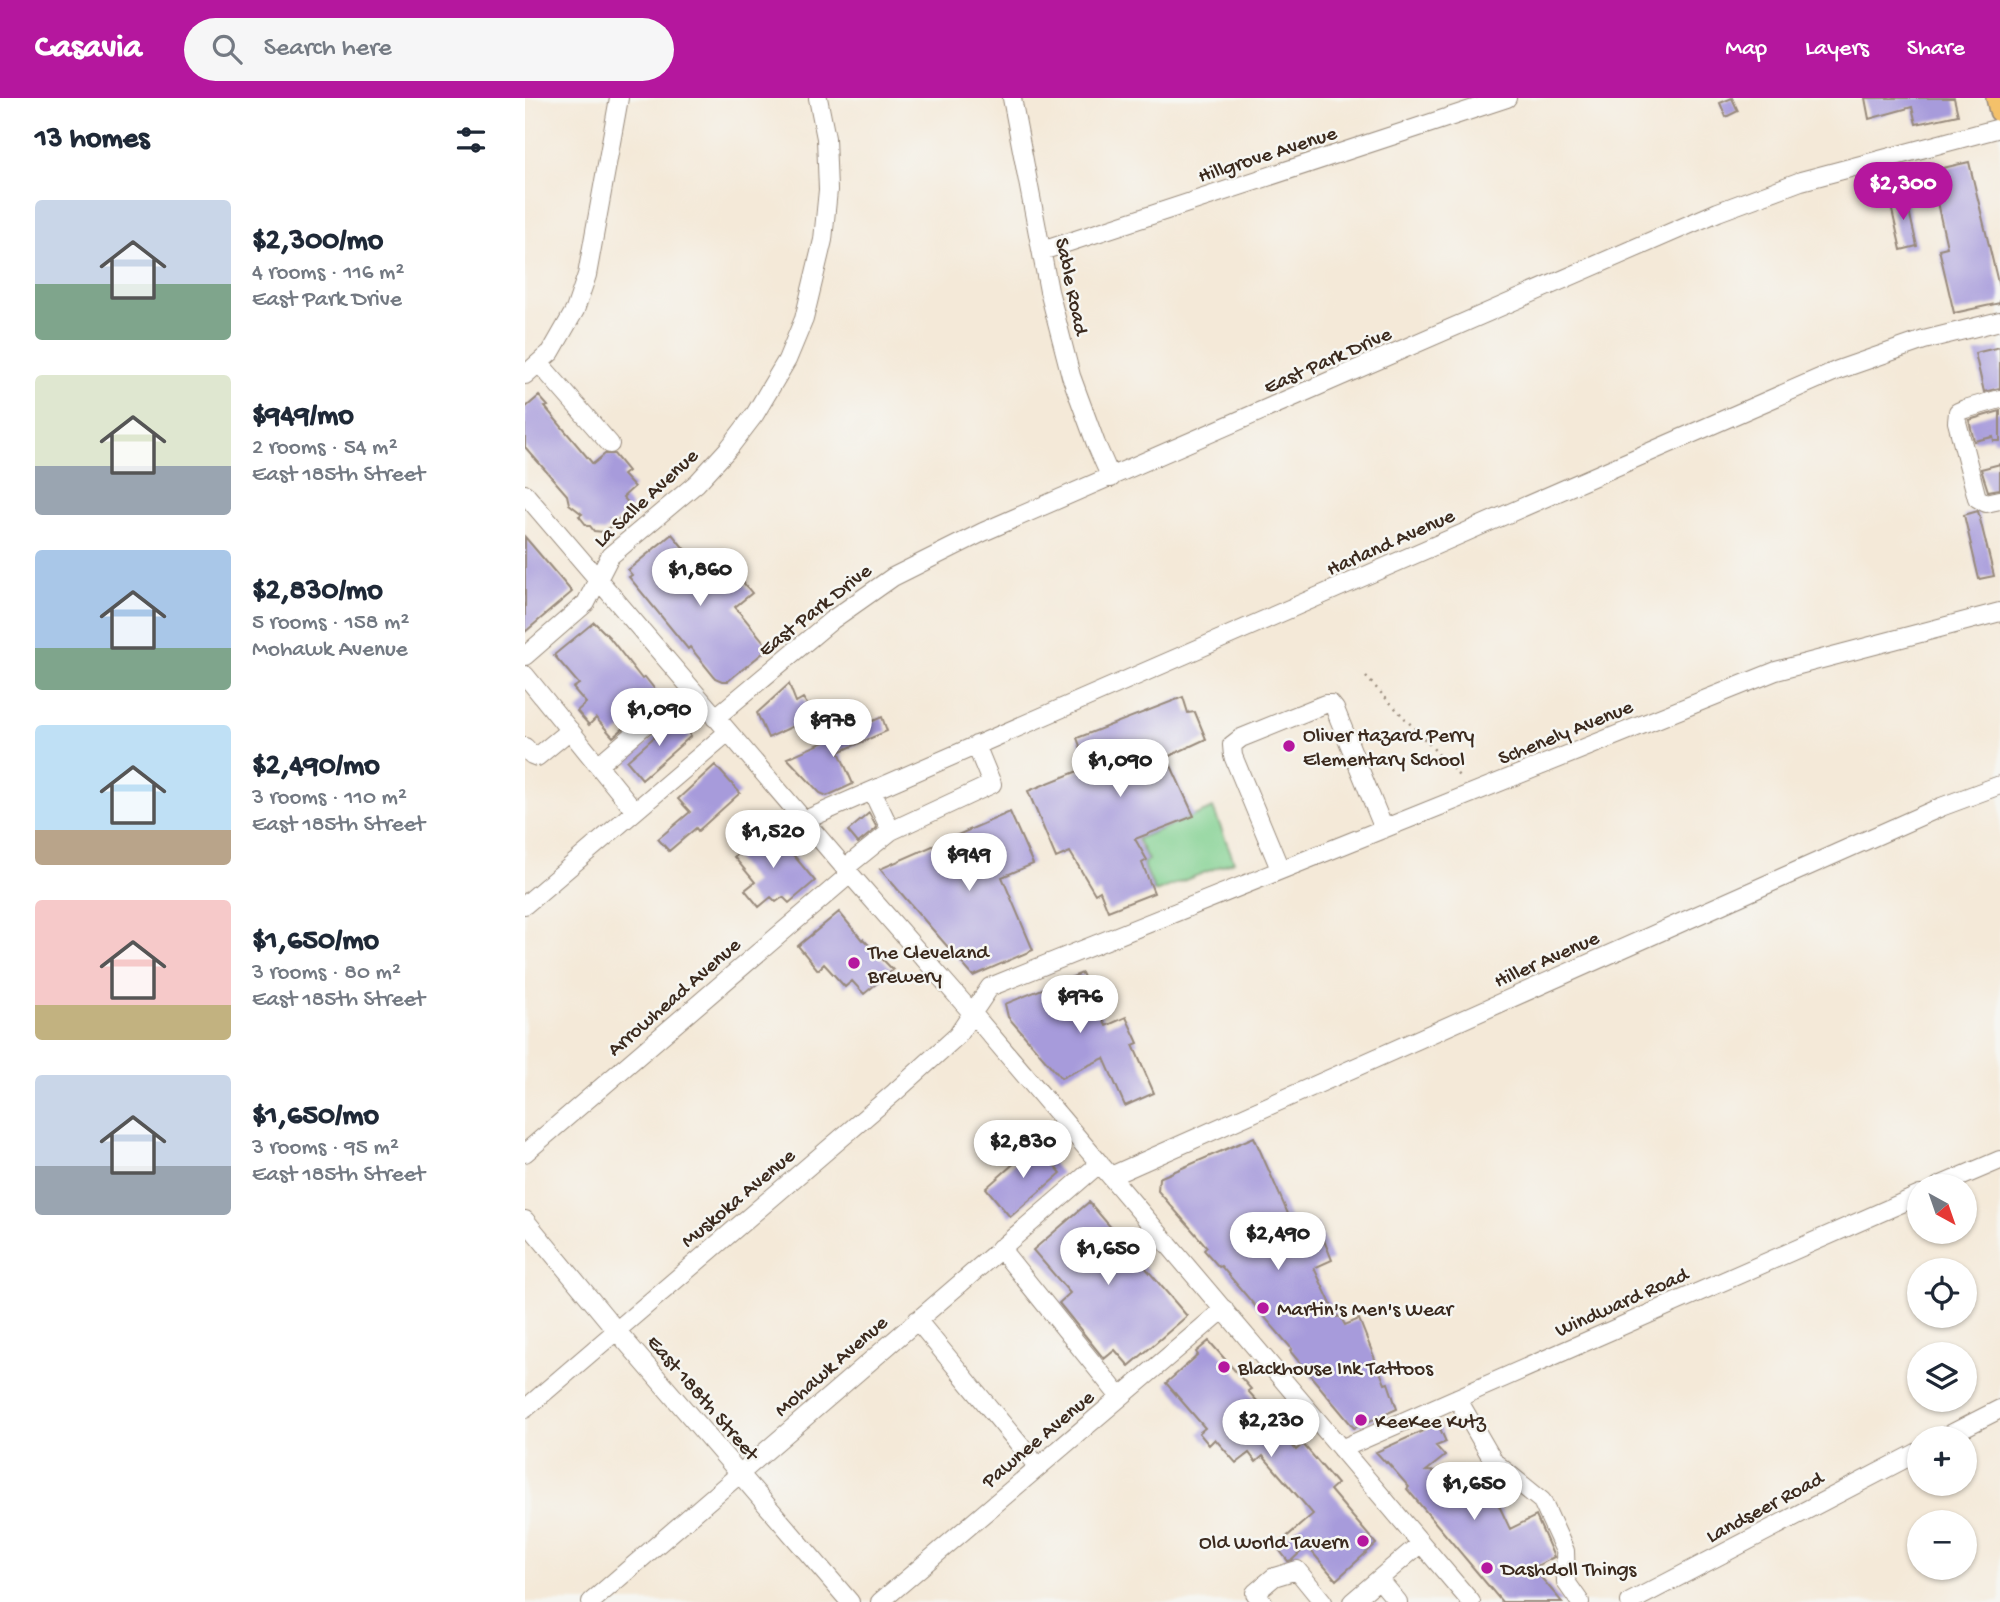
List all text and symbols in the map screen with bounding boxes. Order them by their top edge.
search box [184,18,674,81]
text: Casavia [35,30,142,68]
icon: search [208,30,246,68]
text: Search here [264,34,392,65]
text: Map [1725,35,1767,64]
text: Layers [1805,35,1869,64]
text: Share [1907,35,1965,64]
icon: filters [452,121,490,159]
street label: Hillgrove Avenue [1196,122,1342,191]
text: 13 homes [35,123,149,158]
pin: $2,300 [1846,162,1960,222]
text: $2,300 [1870,171,1936,198]
text: $2,300/mo [252,225,383,260]
icon: home [91,228,175,312]
street label: Sable Road [1047,236,1092,339]
text: 4 rooms · 116 m² [252,260,404,287]
text: East Park Drive [252,287,402,314]
street label: East Park Drive [1261,322,1397,401]
text: $949/mo [252,400,354,435]
icon: home [91,403,175,487]
text: 2 rooms · 54 m² [252,435,398,462]
street label: La Salle Avenue [590,444,706,554]
text: East 185th Street [252,462,425,489]
street label: Harland Avenue [1323,504,1460,584]
pin: $1,860 [643,548,757,608]
text: $1,860 [668,557,732,584]
street label: East Park Drive [755,559,879,664]
text: $2,830/mo [252,575,383,610]
icon: home [91,578,175,662]
text: 5 rooms · 158 m² [252,610,409,637]
text: Mohawk Avenue [252,637,408,664]
pin: $1,090 [602,688,716,748]
street label: Schenely Avenue [1495,695,1638,773]
text: $1,090 [627,697,691,724]
pin: $978 [792,700,874,759]
text: $978 [810,708,856,735]
place label: Oliver Hazard Perry Elementary School [1303,725,1474,774]
marker: Oliver Hazard Perry Elementary School [1281,738,1297,754]
pin: $1,090 [1063,740,1177,799]
text: $1,090 [1088,748,1152,775]
text: $2,490/mo [252,750,380,785]
icon: home [91,753,175,837]
text: 3 rooms · 110 m² [252,785,407,812]
pin: $1,520 [716,810,830,870]
text: East 185th Street [252,812,425,839]
text: $1,520 [741,819,805,846]
pin: $949 [928,834,1010,893]
text: $949 [947,842,991,869]
text: $1,650/mo [252,925,379,960]
street label: Hiller Avenue [1491,926,1605,995]
icon: home [91,928,175,1012]
street label: Arrowhead Avenue [603,933,748,1063]
place label: The Cleveland Brewery [867,942,990,991]
marker: The Cleveland Brewery [846,955,862,971]
text: 3 rooms · 80 m² [252,960,401,987]
pin: $976 [1039,976,1121,1035]
text: $976 [1057,984,1103,1011]
text: East 185th Street [252,987,425,1014]
text: $1,650/mo [252,1100,379,1135]
icon: home [91,1103,175,1187]
pin: $2,830 [966,1121,1080,1180]
text: $2,830 [990,1129,1056,1156]
text: 3 rooms · 95 m² [252,1135,399,1162]
street label: Muskoka Avenue [677,1144,802,1255]
text: East 185th Street [252,1162,425,1189]
north arrow [1907,1174,1977,1244]
map controls [1907,1174,1977,1580]
pin: $2,490 [1221,1212,1335,1272]
text: $2,490 [1246,1221,1310,1248]
pin: $1,650 [1051,1228,1165,1287]
text: $1,650 [1076,1236,1140,1263]
button: locate [1907,1258,1977,1328]
street label: Windward Road [1552,1263,1694,1345]
place label: Martin's Men's Wear [1277,1299,1455,1324]
marker: Martin's Men's Wear [1255,1300,1271,1316]
street label: Mohawk Avenue [770,1311,895,1424]
street label: East 188th Street [640,1331,764,1469]
button: layers [1907,1342,1977,1412]
place label: Blackhouse Ink Tattoos [1237,1358,1434,1383]
marker: Blackhouse Ink Tattoos [1216,1359,1232,1375]
street label: Pawnee Avenue [977,1386,1102,1496]
pin: $2,230 [1214,1400,1328,1459]
text: $2,230 [1238,1408,1304,1435]
place label: KeeKee Kutz [1375,1411,1486,1436]
marker: KeeKee Kutz [1353,1412,1369,1428]
button: + [1907,1426,1977,1496]
pin: $1,650 [1417,1462,1531,1522]
street label: Landseer Road [1703,1467,1830,1550]
text: $1,650 [1442,1471,1506,1498]
button: − [1907,1510,1977,1580]
place label: Old World Tavern [1199,1532,1349,1557]
marker: Old World Tavern [1355,1533,1371,1549]
place label: Dashdoll Things [1499,1559,1638,1584]
marker: Dashdoll Things [1479,1560,1495,1576]

